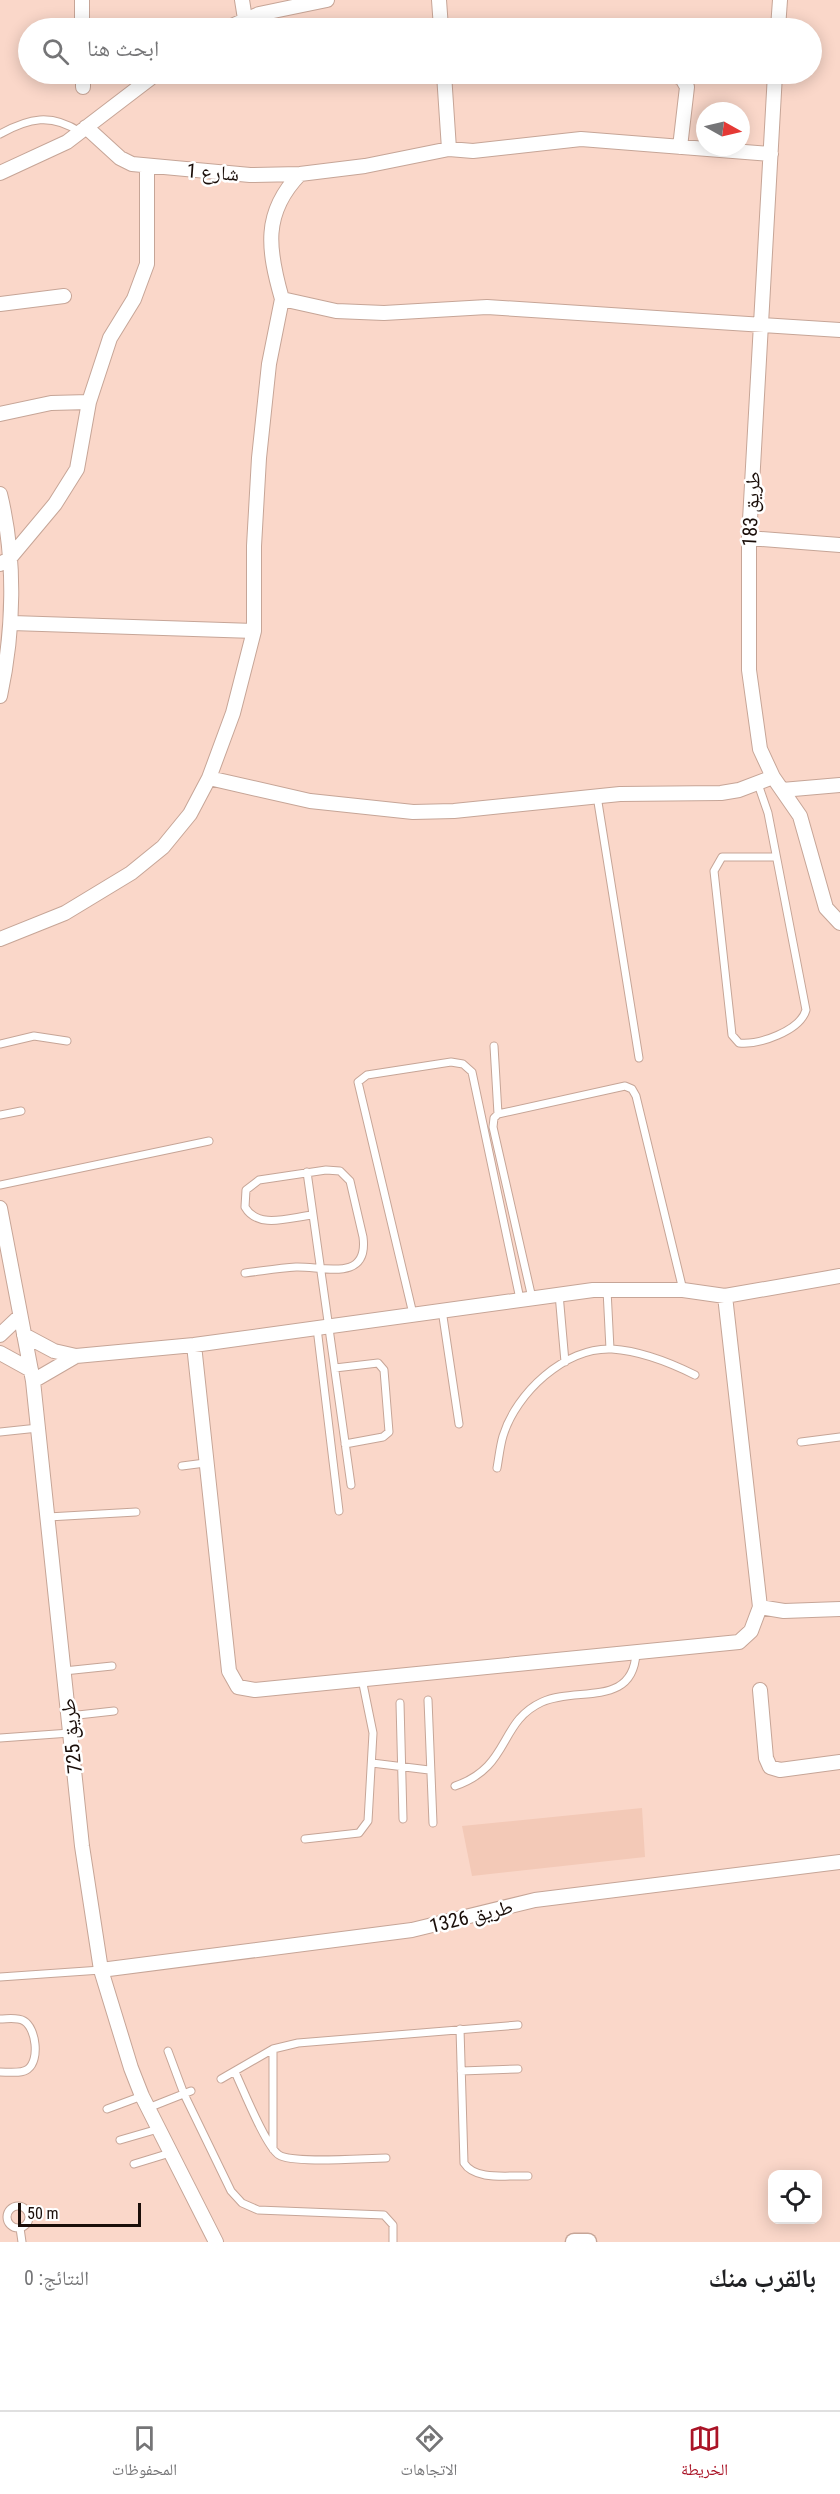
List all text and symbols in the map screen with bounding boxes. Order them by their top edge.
search box [18,18,822,84]
icon: search [39,35,72,68]
text: ابحث هنا [87,36,159,61]
north arrow [696,102,750,156]
street label: شارع 1 [186,158,240,187]
street label: طريق 183 [737,471,765,547]
street label: طريق 725 [55,1697,87,1775]
street label: طريق 1326 [427,1894,515,1938]
map controls [768,2170,822,2224]
button: locate [768,2170,822,2224]
scale bar [18,2200,141,2228]
text: 50 m [27,2204,59,2223]
text: بالقرب منك [709,2263,816,2293]
text: النتائج: 0 [24,2266,89,2290]
tab: المحفوظات [112,2422,177,2485]
tab: الاتجاهات [401,2422,457,2485]
tab: الخريطة [681,2422,728,2485]

